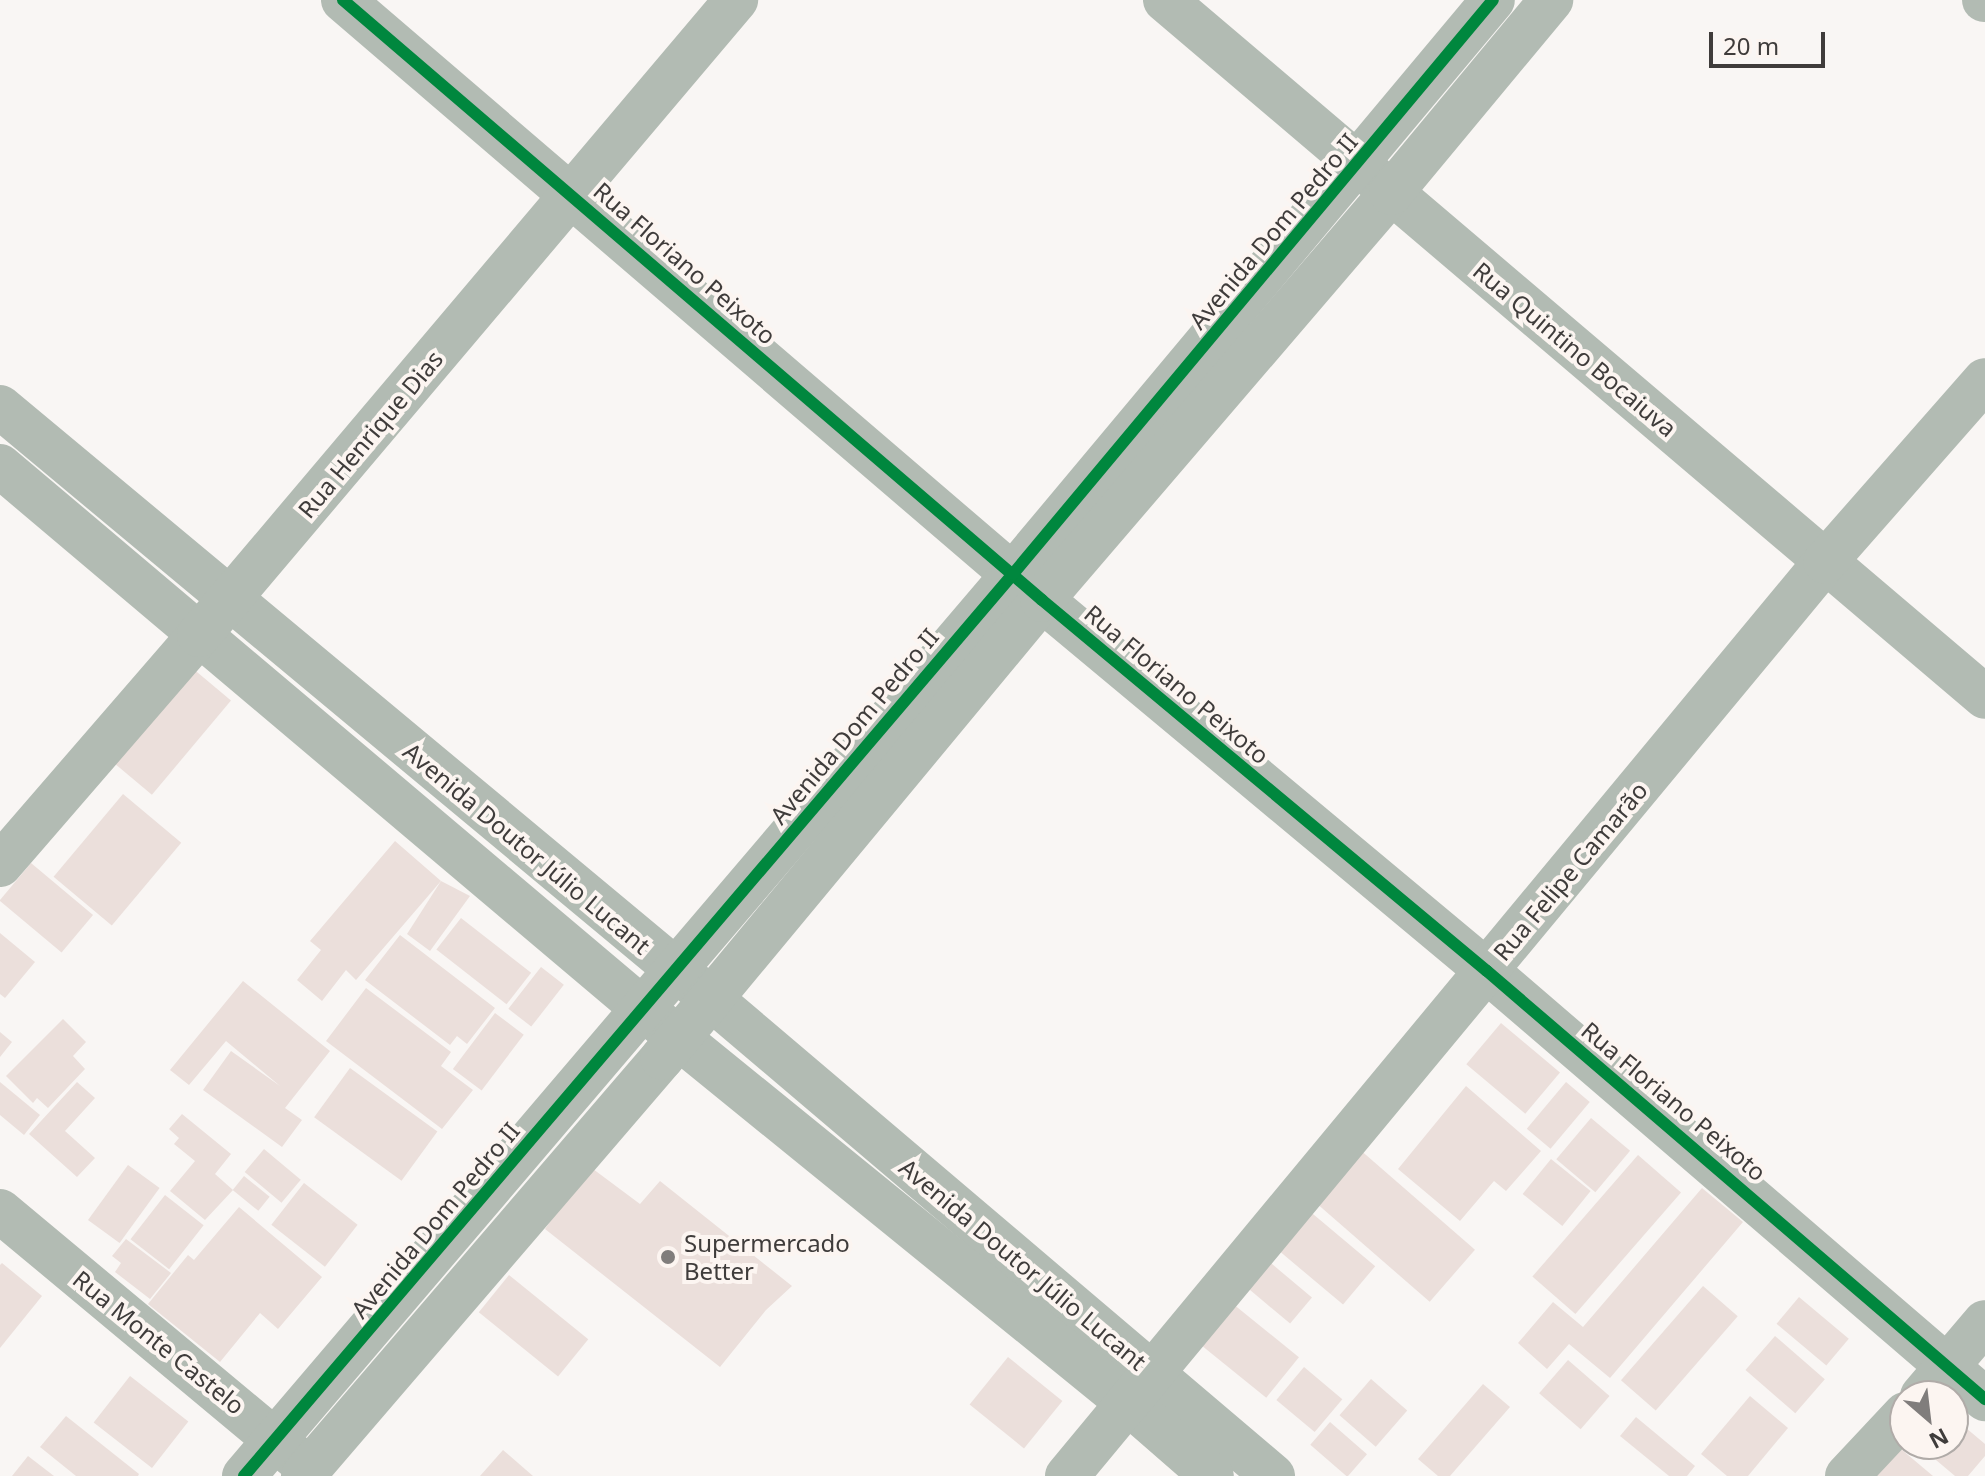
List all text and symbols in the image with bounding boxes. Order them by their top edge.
scale bar [1713,16,1829,66]
text: 20 m [1723,29,1779,62]
street label: Avenida Dom Pedro II [1183,127,1363,335]
street label: Rua Floriano Peixoto [588,176,782,350]
street label: Rua Quintino Bocaiuva [1468,256,1682,442]
street label: Rua Henrique Dias [292,344,448,524]
street label: Rua Floriano Peixoto [1079,598,1275,770]
street label: Avenida Dom Pedro II [764,622,944,830]
street label: Avenida Doutor Júlio Lucant [398,736,656,960]
street label: Rua Felipe Camarão [1487,776,1653,966]
street label: Rua Floriano Peixoto [1576,1015,1772,1187]
street label: Avenida Dom Pedro II [345,1116,525,1324]
street label: Avenida Doutor Júlio Lucant [894,1152,1152,1376]
place label: Supermercado Better [684,1229,850,1285]
marker: Supermercado Better [659,1248,677,1266]
street label: Rua Monte Castelo [68,1264,250,1420]
north arrow [1889,1380,1969,1460]
text: N [1924,1422,1954,1457]

